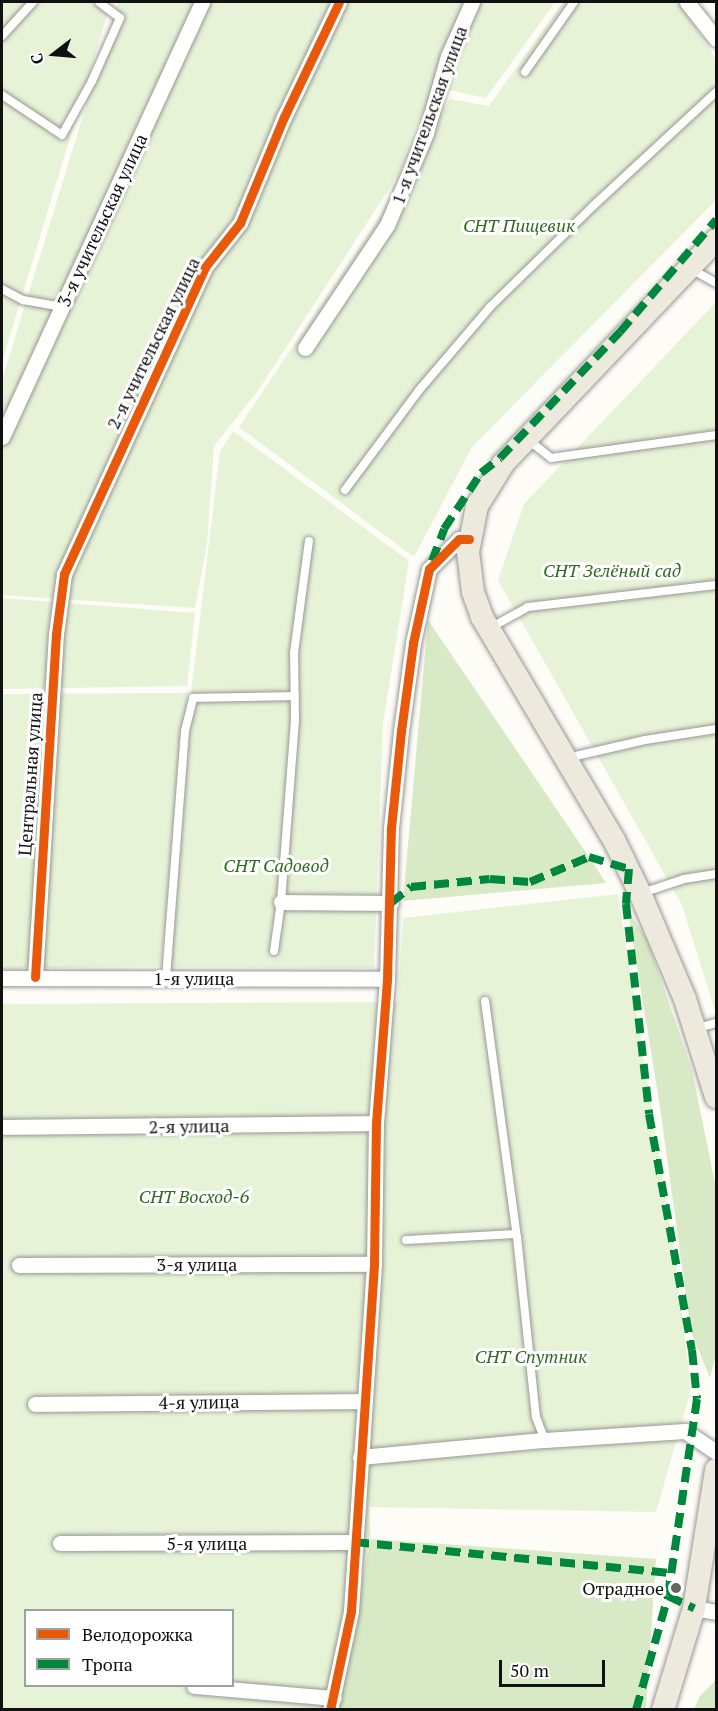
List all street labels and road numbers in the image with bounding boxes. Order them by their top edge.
street label: 1-я учительская улица [387,23,471,207]
street label: 3-я учительская улица [52,130,152,310]
street label: 2-я учительская улица [102,254,204,432]
street label: Центральная улица [14,691,46,857]
street label: 1-я улица [154,967,234,989]
street label: 2-я улица [148,1114,230,1138]
street label: 3-я улица [157,1253,237,1275]
street label: 4-я улица [158,1390,240,1414]
street label: 5-я улица [167,1532,247,1554]

